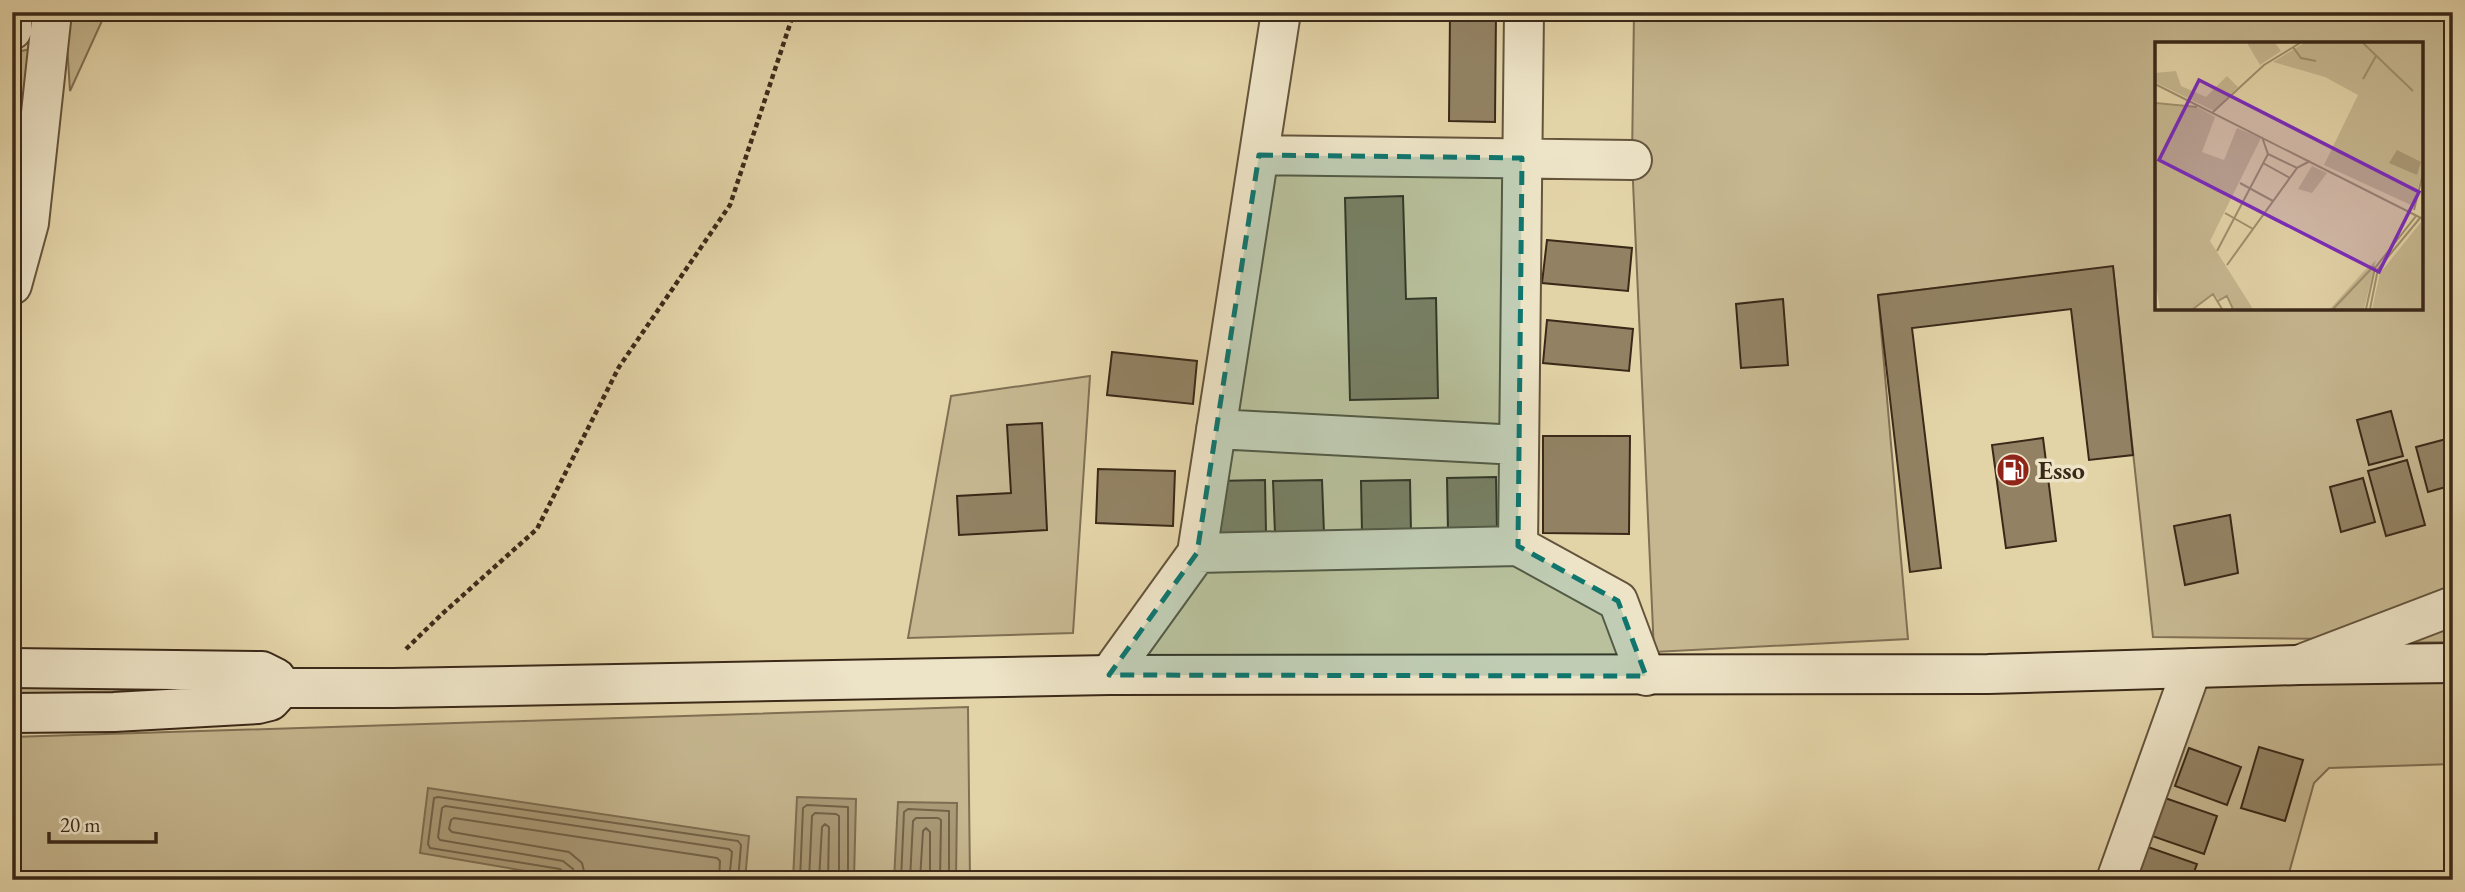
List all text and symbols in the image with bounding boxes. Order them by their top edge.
inset map [2155,42,2423,310]
fuel station icon: Esso [1994,451,2032,489]
place label: Esso [2038,453,2085,487]
scale bar [49,801,156,845]
text: 20 m [60,811,101,838]

